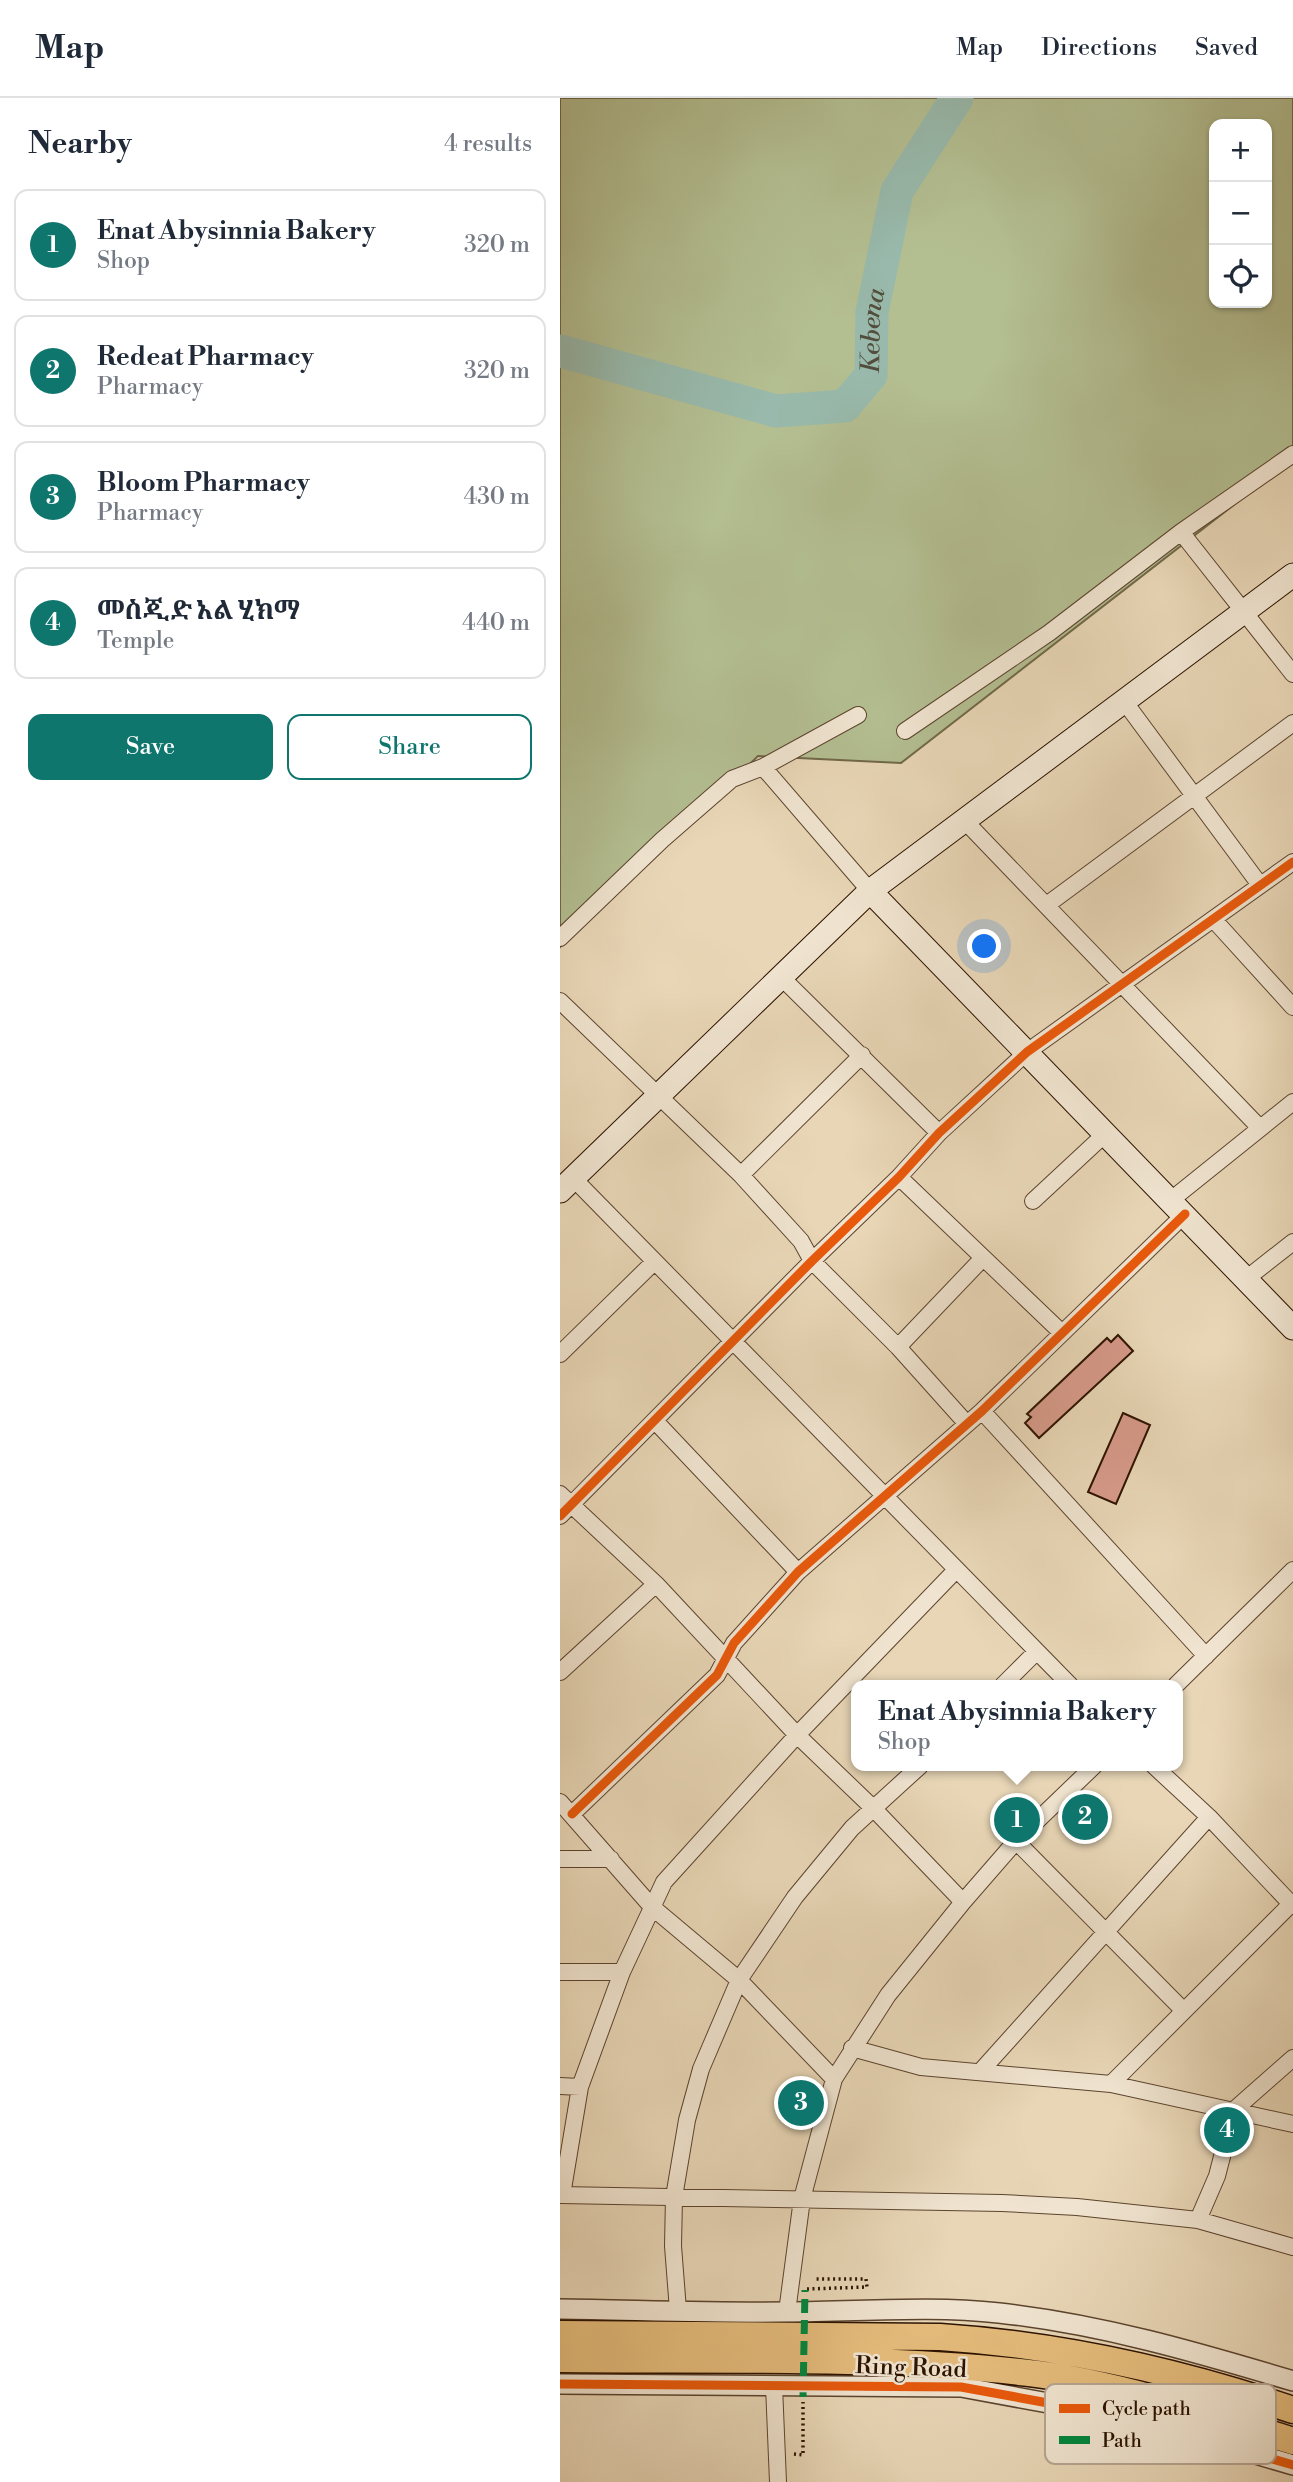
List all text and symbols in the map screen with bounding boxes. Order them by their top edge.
text: Map [35,28,104,69]
text: Map [956,33,1003,63]
text: Directions [1041,33,1157,63]
text: Saved [1195,33,1258,63]
map controls [1209,119,1272,308]
button: + [1209,119,1272,182]
text: Nearby [28,125,132,163]
text: 4 results [444,130,532,158]
button: − [1209,182,1272,245]
text: Enat Abysinnia Bakery [97,215,376,247]
text: 1 [47,231,59,259]
text: 320 m [464,231,530,259]
button: locate [1209,245,1272,308]
text: Shop [97,247,150,275]
water label: Kebena [855,285,893,374]
text: Redeat Pharmacy [97,341,314,373]
text: 2 [46,357,60,385]
text: 320 m [464,357,530,385]
text: Pharmacy [97,373,203,401]
text: Bloom Pharmacy [97,467,310,499]
text: 3 [46,483,60,511]
text: 430 m [463,483,530,511]
text: Pharmacy [97,499,203,527]
text: መስጂድ አል ሂክማ [97,595,300,627]
text: 4 [45,609,61,637]
text: 440 m [462,609,530,637]
text: Temple [97,627,175,655]
button: Save [28,714,273,780]
button: Share [287,714,532,780]
your location [967,929,1001,963]
popup [851,1680,1183,1771]
text: Enat Abysinnia Bakery [878,1696,1156,1728]
text: Shop [878,1728,931,1756]
pin: 2 [1062,1791,1108,1843]
pin: 1 [994,1794,1040,1846]
pin: 3 [778,2077,824,2129]
pin: 4 [1204,2104,1250,2156]
street label: Ring Road [855,2351,968,2385]
legend [1045,2384,1276,2464]
text: Cycle path [1102,2397,1191,2421]
text: Path [1102,2429,1142,2453]

